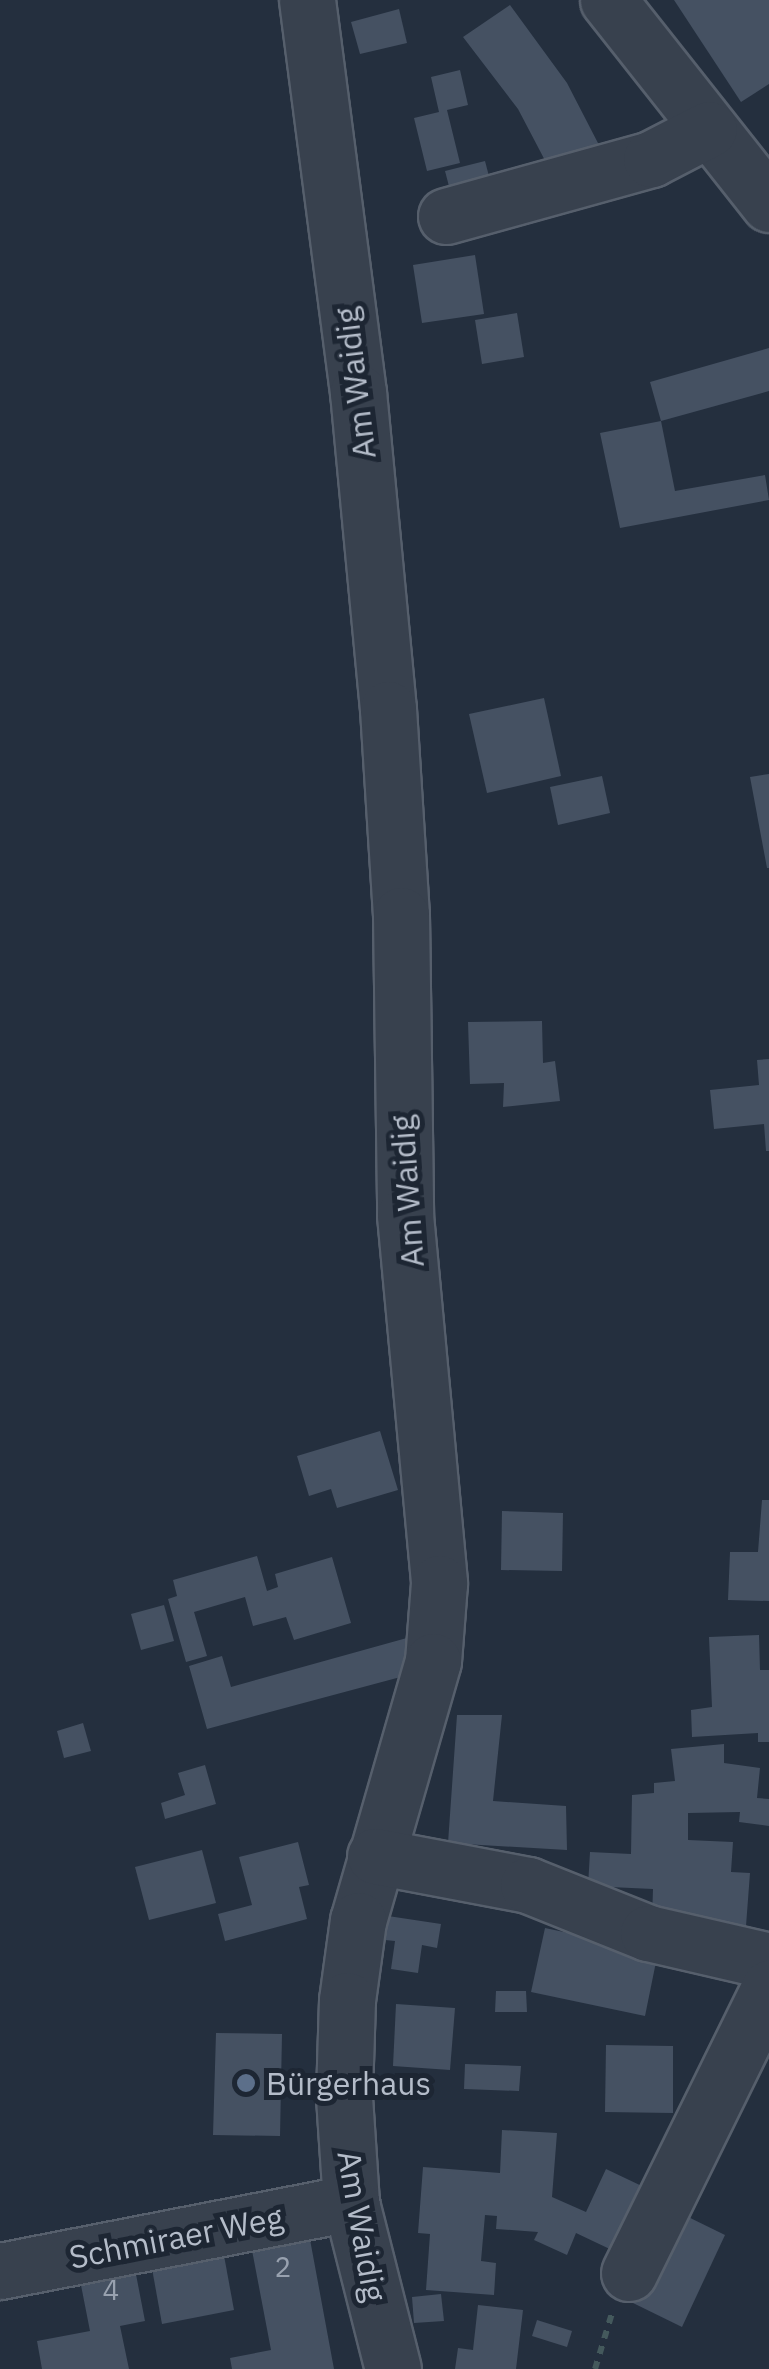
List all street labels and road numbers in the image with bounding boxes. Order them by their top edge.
street label: Am Waidig [327,305,383,461]
street label: Am Waidig [383,1113,431,1269]
street label: Am Waidig [330,2147,394,2305]
street label: Schmiraer Weg [66,2197,286,2277]

